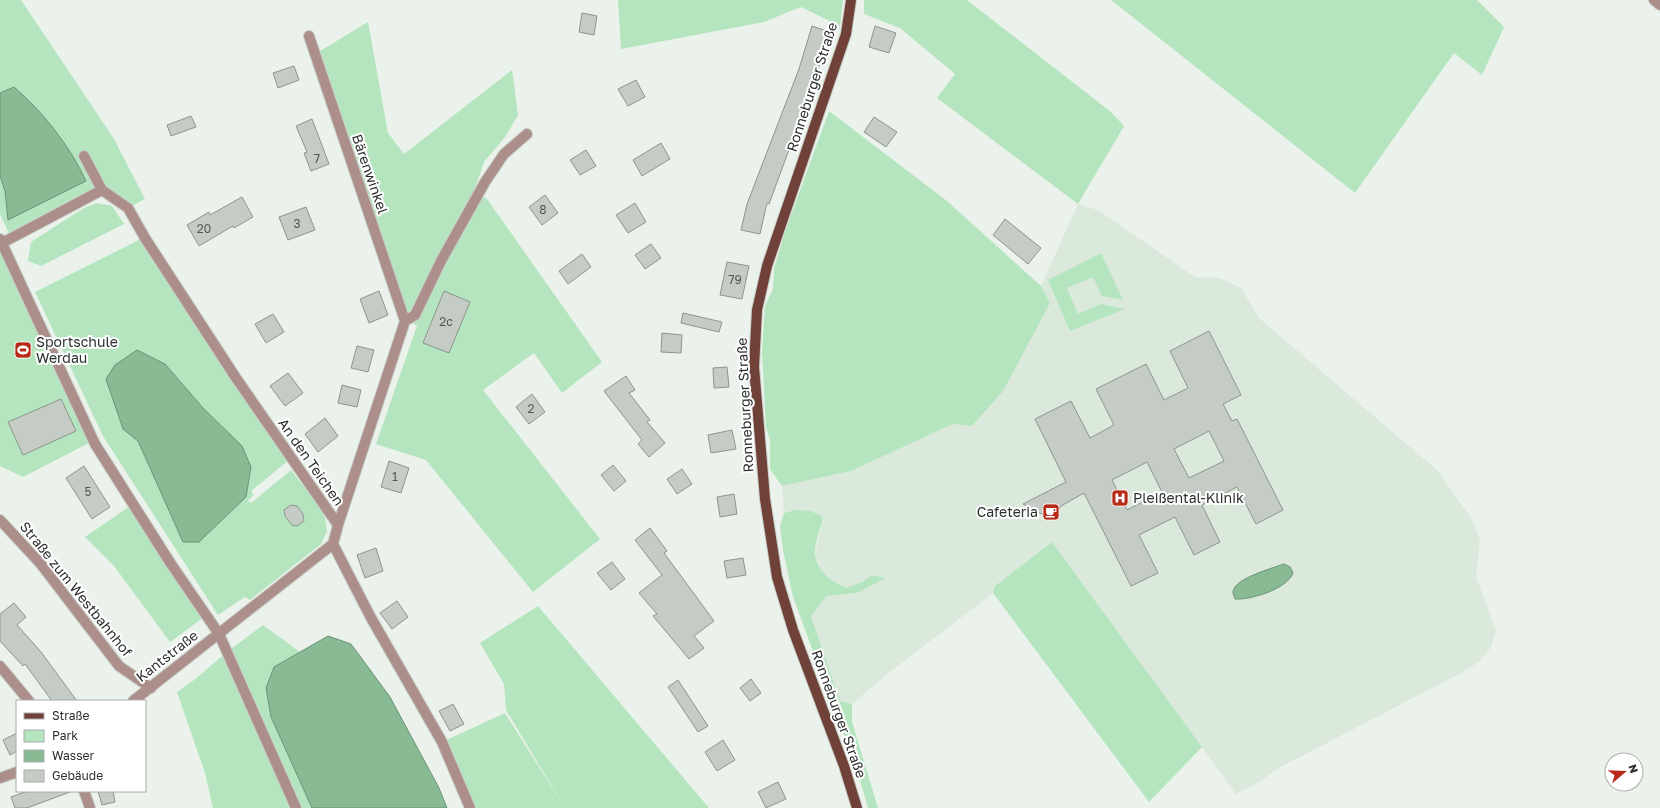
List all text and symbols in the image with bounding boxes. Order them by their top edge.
street label: Ronneburger Straße [783,20,840,154]
street label: Bärenwinkel [349,132,392,216]
house number: 7 [314,151,320,166]
house number: 8 [539,202,547,217]
house number: 3 [293,216,301,231]
house number: 20 [197,221,211,236]
house number: 79 [728,272,742,287]
house number: 2c [439,314,453,329]
place label: Sportschule Werdau [36,333,118,366]
street label: Ronneburger Straße [732,337,757,473]
sports icon: Sportschule Werdau [13,340,33,360]
house number: 2 [528,401,535,416]
street label: An den Teichen [275,415,348,509]
house number: 1 [392,469,398,484]
house number: 5 [85,484,92,499]
hospital icon: Pleißental-Klinik [1110,488,1130,508]
place label: Pleißental-Klinik [1133,489,1244,506]
cafe icon: Cafeteria [1041,502,1061,522]
place label: Cafeteria [977,503,1038,520]
street label: Straße zum Westbahnhof [17,518,136,660]
street label: Kantstraße [132,626,201,685]
street label: Ronneburger Straße [808,648,871,780]
legend [16,700,146,792]
text: Straße [52,708,90,723]
text: Park [52,728,78,743]
text: Wasser [52,748,95,763]
north arrow [1604,752,1644,792]
text: N [1626,763,1641,775]
text: Gebäude [52,768,103,783]

